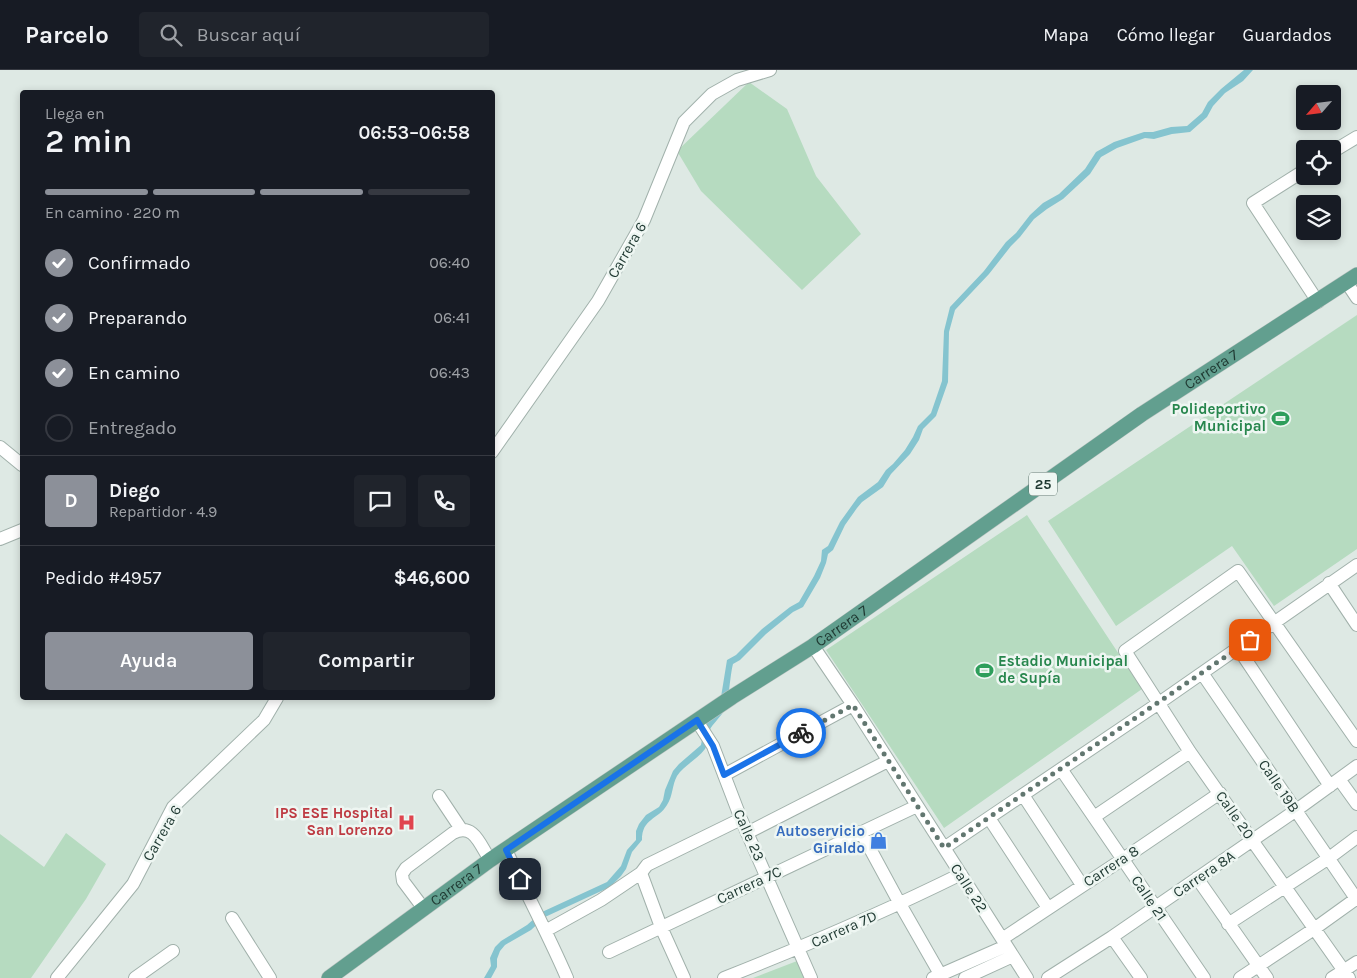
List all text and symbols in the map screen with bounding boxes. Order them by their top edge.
search box [139,12,489,57]
text: Parcelo [25,21,109,49]
icon: search [157,21,185,49]
text: Buscar aquí [197,24,300,46]
text: Mapa [1043,24,1089,46]
text: Cómo llegar [1117,24,1215,46]
text: Guardados [1243,24,1332,46]
north arrow [1296,85,1341,130]
map controls [1296,85,1341,240]
text: Llega en [45,104,105,123]
text: 06:53–06:58 [358,122,470,144]
text: 2 min [45,123,132,160]
button: locate [1296,140,1341,185]
button: layers [1296,195,1341,240]
text: En camino · 220 m [45,203,180,222]
street label: Carrera 6 [604,219,650,281]
icon: check [45,249,73,277]
text: Confirmado [88,252,190,274]
text: 06:40 [429,253,470,272]
icon: check [45,304,73,332]
text: Preparando [88,307,187,329]
text: 06:41 [433,308,470,327]
street label: Carrera 7 [1181,345,1241,393]
icon: check [45,359,73,387]
text: En camino [88,362,180,384]
text: 06:43 [429,363,470,382]
place label: Polideportivo Municipal [1172,400,1266,435]
sports icon: Polideportivo Municipal [1270,408,1290,428]
text: Entregado [88,417,177,439]
road number: 25 [1029,472,1057,496]
button: chat [354,475,406,527]
button: phone [418,475,470,527]
text: Diego [109,480,160,502]
text: D [64,490,78,512]
text: Repartidor · 4.9 [109,502,217,521]
text: Pedido #4957 [45,567,162,589]
text: $46,600 [394,567,470,589]
street label: Carrera 7 [812,601,871,651]
pin [1229,619,1271,661]
icon: bag [1236,626,1264,654]
button: Ayuda [45,632,253,690]
button: Compartir [263,632,470,690]
place label: Estadio Municipal de Supía [998,652,1128,687]
sports icon: Estadio Municipal de Supía [974,660,994,680]
courier [776,708,826,758]
icon: bike [787,719,815,747]
street label: Calle 19B [1255,756,1303,816]
street label: Calle 20 [1212,787,1258,843]
street label: Carrera 6 [139,802,185,864]
place label: IPS ESE Hospital San Lorenzo [275,804,393,839]
street label: Calle 23 [730,806,768,864]
hospital icon: IPS ESE Hospital San Lorenzo [397,812,417,832]
place label: Autoservicio Giraldo [776,822,865,857]
shop icon: Autoservicio Giraldo [869,830,889,850]
street label: Carrera 8 [1080,841,1142,891]
street label: Carrera 8A [1170,846,1239,901]
pin [499,858,541,900]
street label: Carrera 7 [427,859,486,910]
street label: Calle 22 [947,860,991,916]
street label: Carrera 7C [714,862,784,908]
icon: home [506,865,534,893]
street label: Calle 21 [1127,872,1171,924]
street label: Carrera 7D [808,907,880,951]

